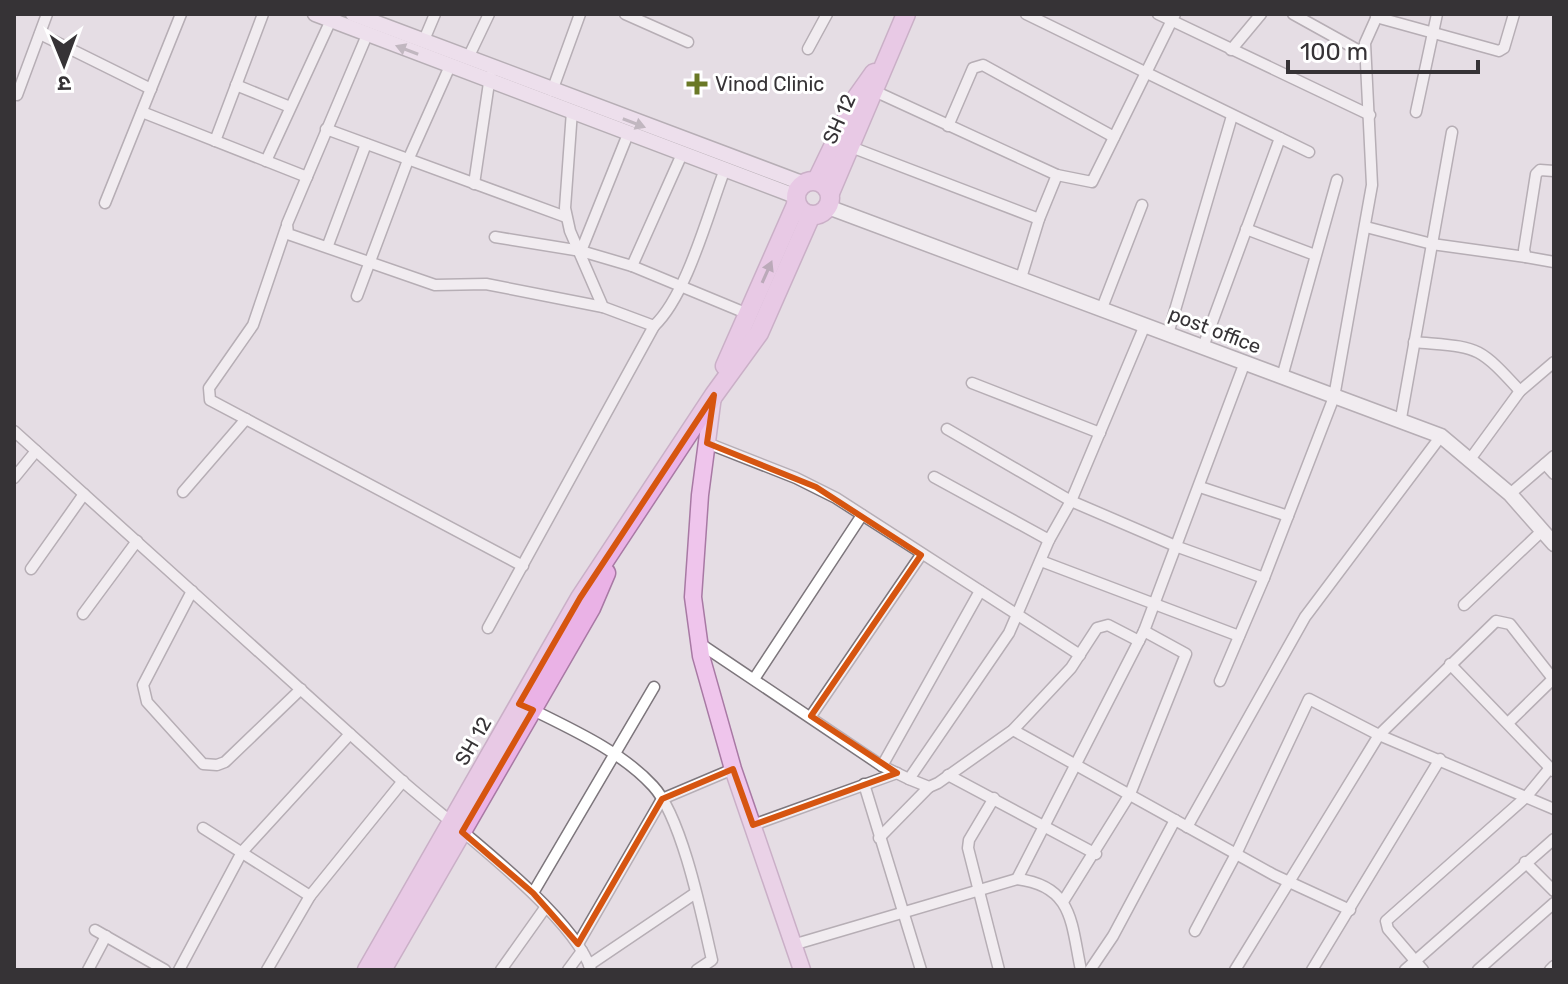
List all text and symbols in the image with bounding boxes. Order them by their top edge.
north arrow [24,24,104,104]
scale bar [1288,24,1478,74]
text: 100 m [1300,38,1368,66]
one-way arrow [395,43,419,56]
text: उ [57,70,71,97]
place label: Vinod Clinic [715,72,824,96]
marker: Vinod Clinic [686,73,708,95]
street label: SH 12 [817,90,861,148]
one-way arrow [622,117,646,130]
one-way arrow [760,260,773,283]
street label: post office [1165,301,1265,359]
street label: SH 12 [450,713,496,769]

